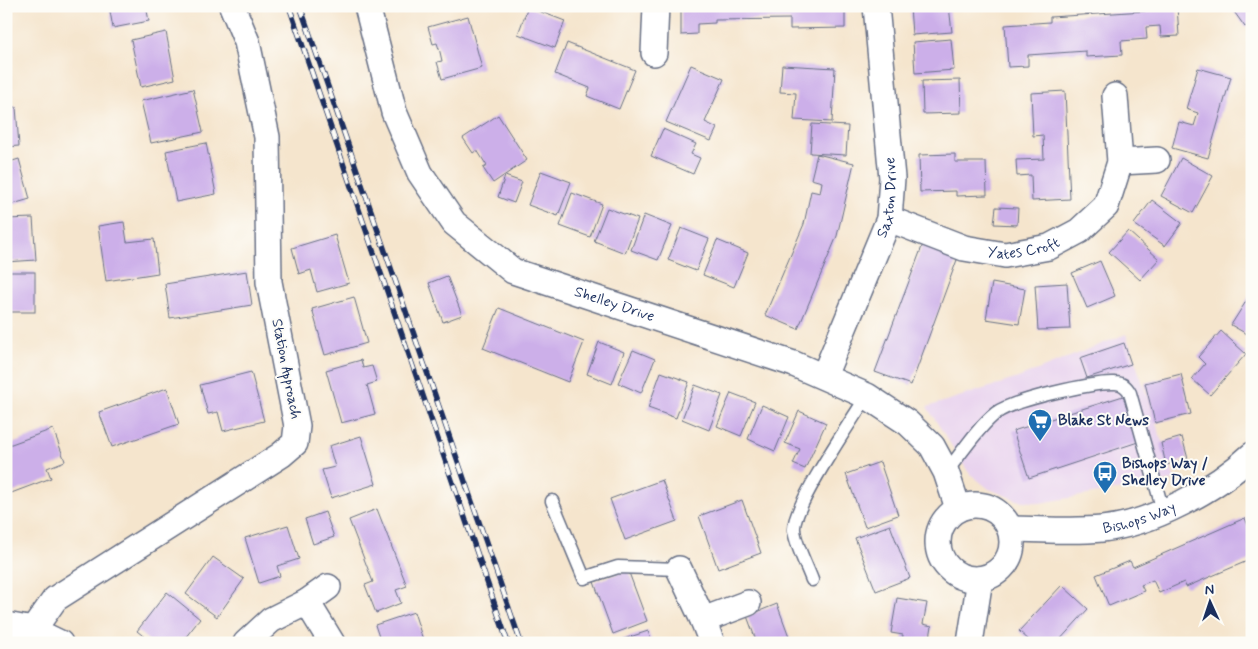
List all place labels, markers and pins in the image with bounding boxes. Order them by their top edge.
supermarket icon: Blake St News [1027,408,1053,442]
place label: Blake St News [1058,411,1149,431]
place label: Bishops Way / Shelley Drive [1122,454,1208,491]
bus stop icon: Bishops Way / Shelley Drive [1092,460,1118,494]

